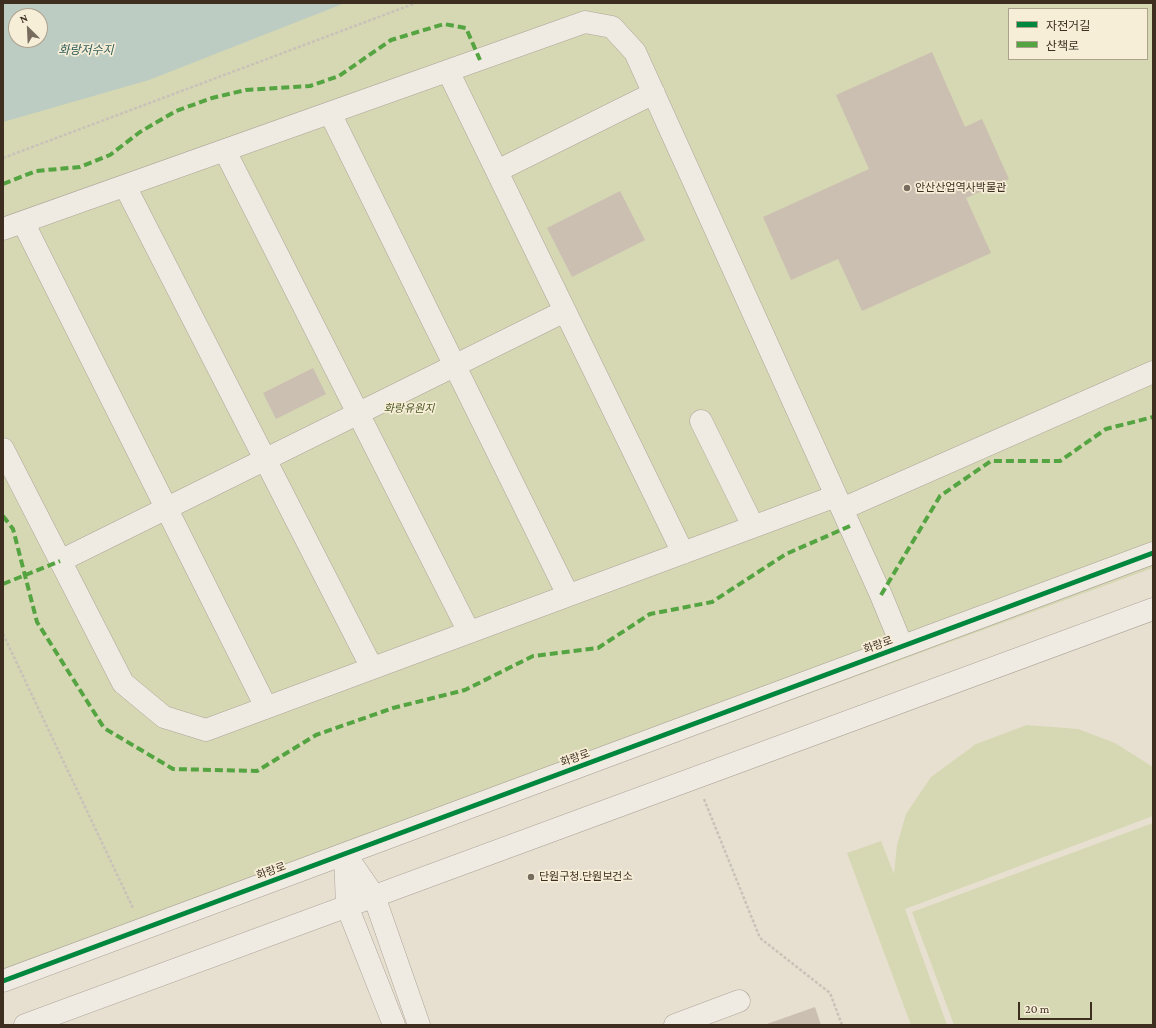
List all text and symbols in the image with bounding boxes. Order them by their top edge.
north arrow [8,8,48,48]
legend [1008,8,1148,60]
text: N [18,11,29,25]
text: 자전거길 [1046,19,1090,33]
text: 산책로 [1046,39,1079,53]
water label: 화랑저수지 [58,43,114,57]
place label: 안산산업역사박물관 [915,181,1006,195]
marker: 안산산업역사박물관 [902,183,912,193]
park label: 화랑유원지 [384,402,434,416]
street label: 화랑로 [861,634,895,656]
street label: 화랑로 [558,747,592,769]
street label: 화랑로 [254,860,288,882]
place label: 단원구청.단원보건소 [539,870,633,884]
marker: 단원구청.단원보건소 [526,872,536,882]
scale bar [1020,994,1094,1020]
text: 20 m [1025,1002,1049,1016]

